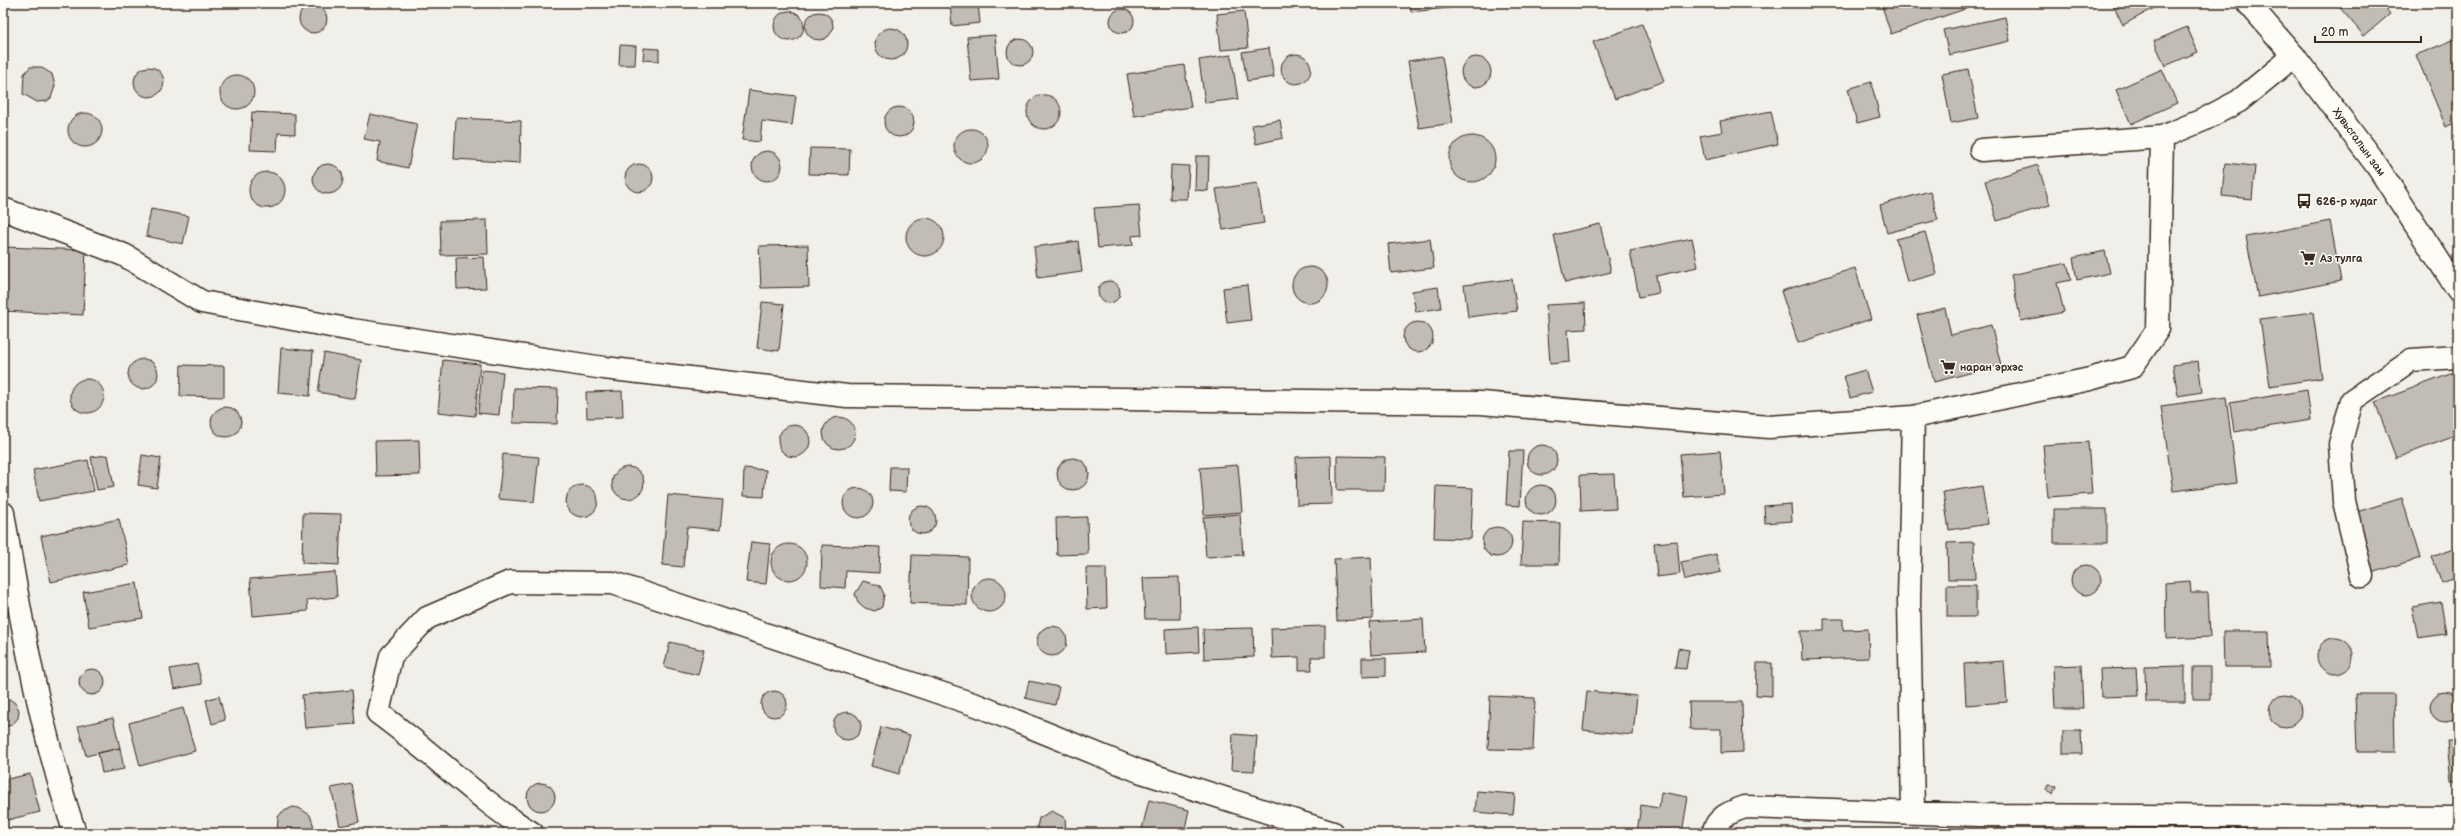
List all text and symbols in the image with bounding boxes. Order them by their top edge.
scale bar [2315,18,2421,44]
text: 20 m [2321,25,2348,40]
street label: Хувьсгалын зам [2330,105,2388,179]
bus stop icon: 626-р худаг [2295,192,2313,210]
place label: 626-р худаг [2316,195,2378,208]
supermarket icon: Аз тулга [2299,249,2317,267]
place label: Аз тулга [2319,252,2363,265]
supermarket icon: наран эрхэс [1939,358,1957,376]
place label: наран эрхэс [1960,361,2024,374]

